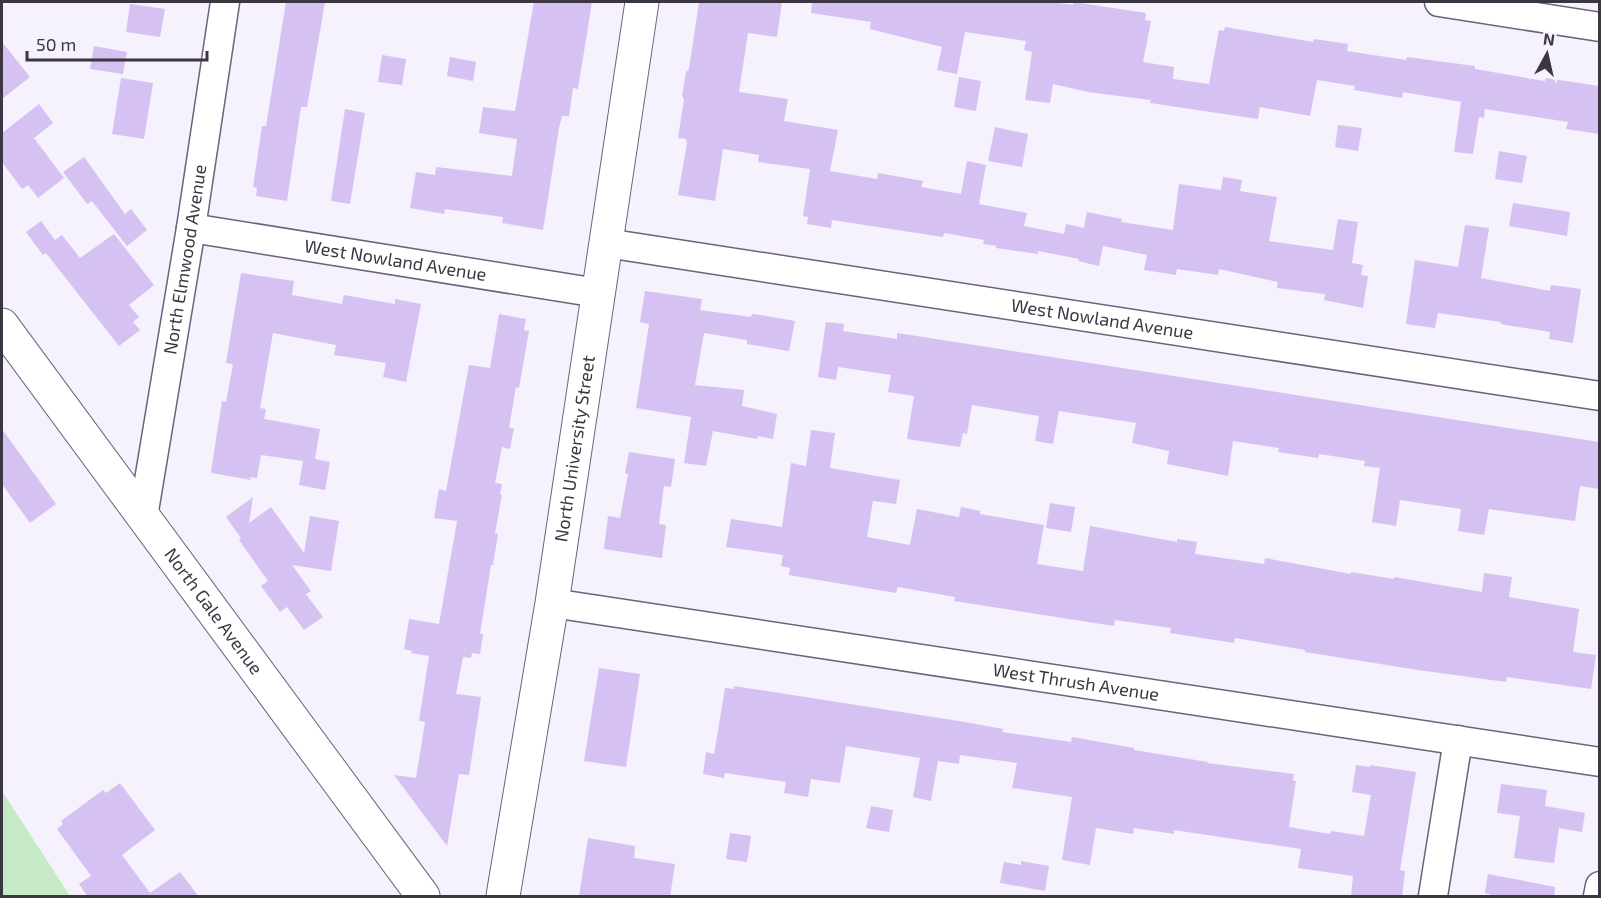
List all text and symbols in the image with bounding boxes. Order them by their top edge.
scale bar [27,24,207,62]
north arrow [1517,24,1577,84]
text: N [1542,28,1556,49]
text: 50 m [36,33,76,55]
street label: North Elmwood Avenue [158,163,210,356]
street label: West Nowland Avenue [303,234,488,285]
street label: West Nowland Avenue [1010,294,1195,343]
street label: North University Street [549,354,599,543]
street label: North Gale Avenue [160,543,268,679]
street label: West Thrush Avenue [991,658,1161,705]

